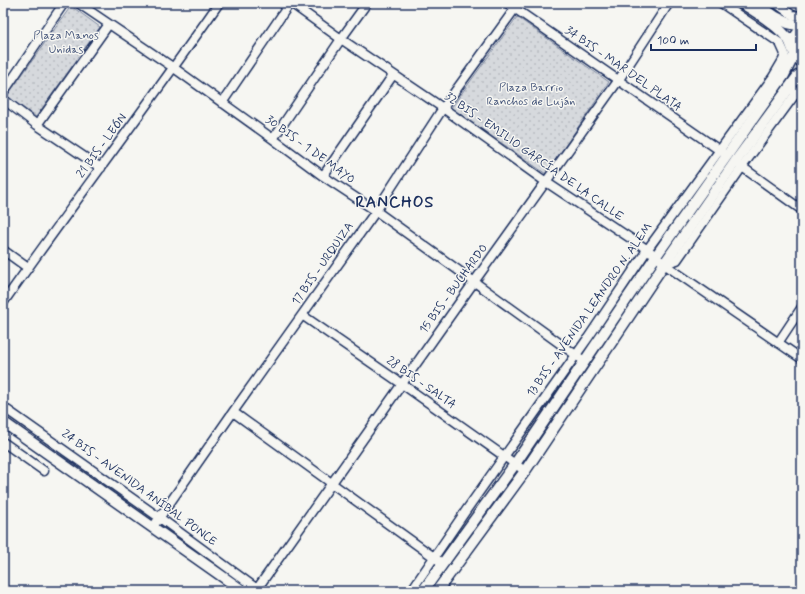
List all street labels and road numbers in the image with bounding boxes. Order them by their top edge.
street label: 34 BIS - MAR DEL PLATA [562,23,684,115]
street label: 32 BIS - EMILIO GARCÍA DE LA CALLE [441,89,627,225]
street label: 21 BIS - LEÓN [73,110,131,182]
street label: 30 BIS - 1 DE MAYO [262,112,358,188]
street label: 17 BIS - URQUIZA [288,219,358,309]
street label: 13 BIS - AVENIDA LEANDRO N. ALEM [523,220,657,400]
street label: 15 BIS - BUCHARDO [416,241,492,337]
street label: 28 BIS - SALTA [383,353,459,413]
street label: 24 BIS - AVENIDA ANÍBAL PONCE [58,426,220,550]

